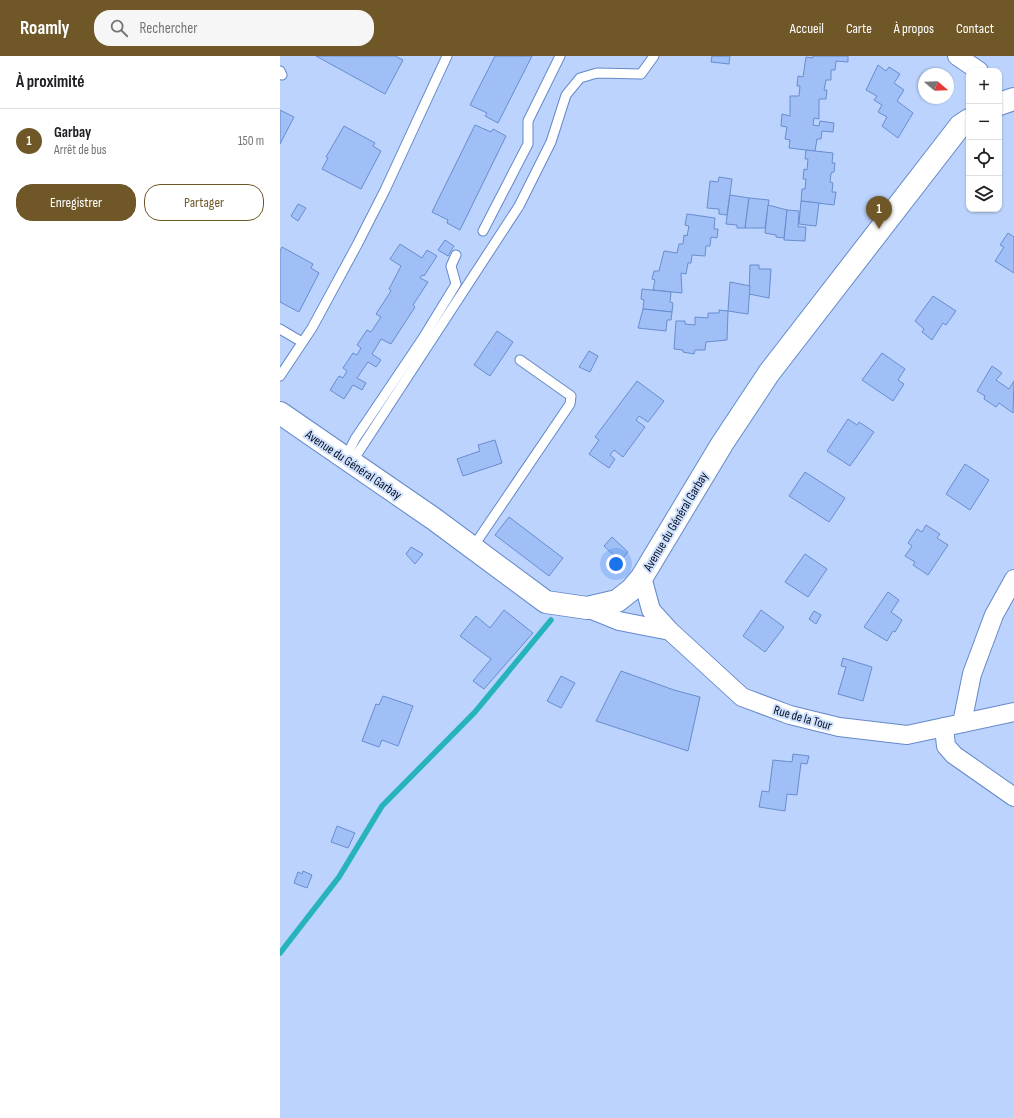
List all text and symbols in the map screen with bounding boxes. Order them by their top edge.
search box [94,10,374,46]
text: Roamly [20,17,70,40]
icon: search [108,17,130,39]
text: Rechercher [140,19,198,38]
text: Accueil [790,20,824,37]
text: Carte [846,20,872,37]
text: À propos [894,20,934,37]
text: Contact [956,20,994,37]
north arrow [918,68,954,104]
map controls [966,68,1002,212]
button: + [966,68,1002,104]
text: À proximité [16,72,84,92]
button: − [966,104,1002,140]
text: Garbay [54,123,91,142]
text: 1 [26,133,32,149]
text: 150 m [238,133,264,149]
button: locate [966,140,1002,176]
text: Arrêt de bus [54,142,107,158]
button: layers [966,176,1002,212]
button: Enregistrer [16,184,136,221]
button: Partager [144,184,264,221]
pin: 1 [866,196,892,229]
street label: Avenue du Général Garbay [301,426,405,503]
street label: Avenue du Général Garbay [639,469,712,575]
your location [606,554,626,574]
street label: Rue de la Tour [772,702,834,734]

